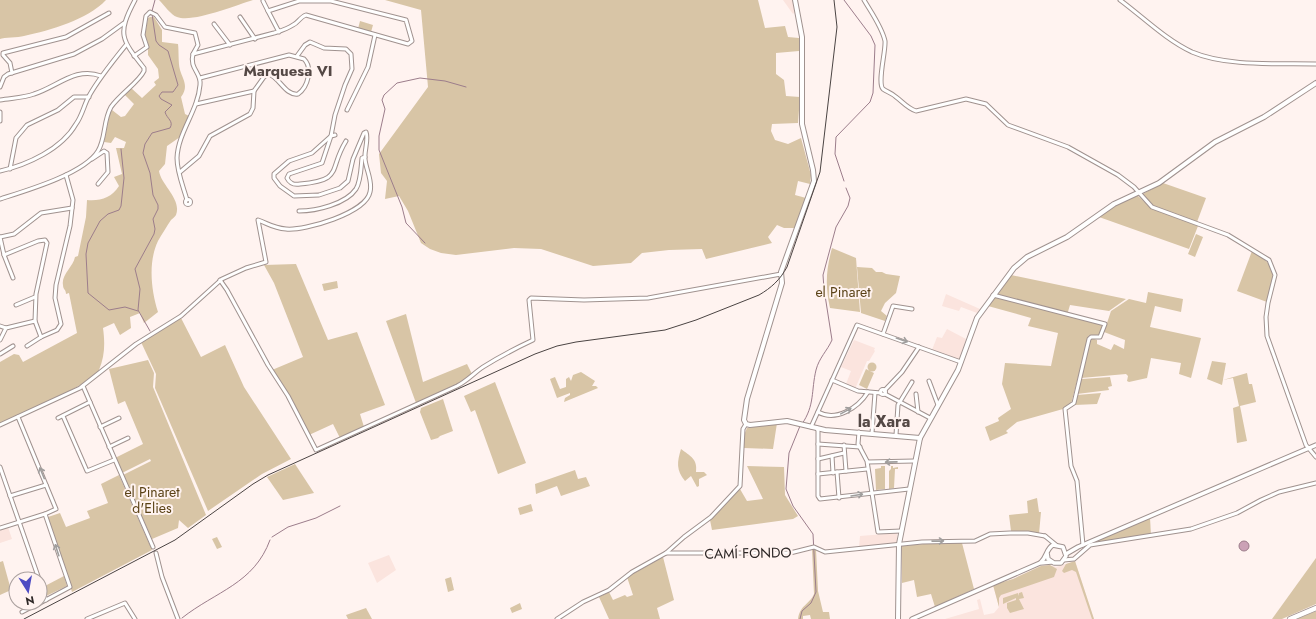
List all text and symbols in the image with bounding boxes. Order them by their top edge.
district label: Marquesa VI [243,60,333,82]
park label: el Pinaret [815,282,871,302]
one-way arrow [895,337,907,345]
one-way arrow [840,407,852,414]
district label: la Xara [858,410,910,433]
one-way arrow [885,458,898,466]
one-way arrow [37,468,45,480]
park label: el Pinaret d'Elies [124,482,180,518]
one-way arrow [850,491,863,499]
one-way arrow [931,537,944,545]
street label: CAMÍ FONDO [704,542,792,564]
one-way arrow [53,544,60,557]
north arrow [8,571,48,611]
text: N [24,592,36,610]

